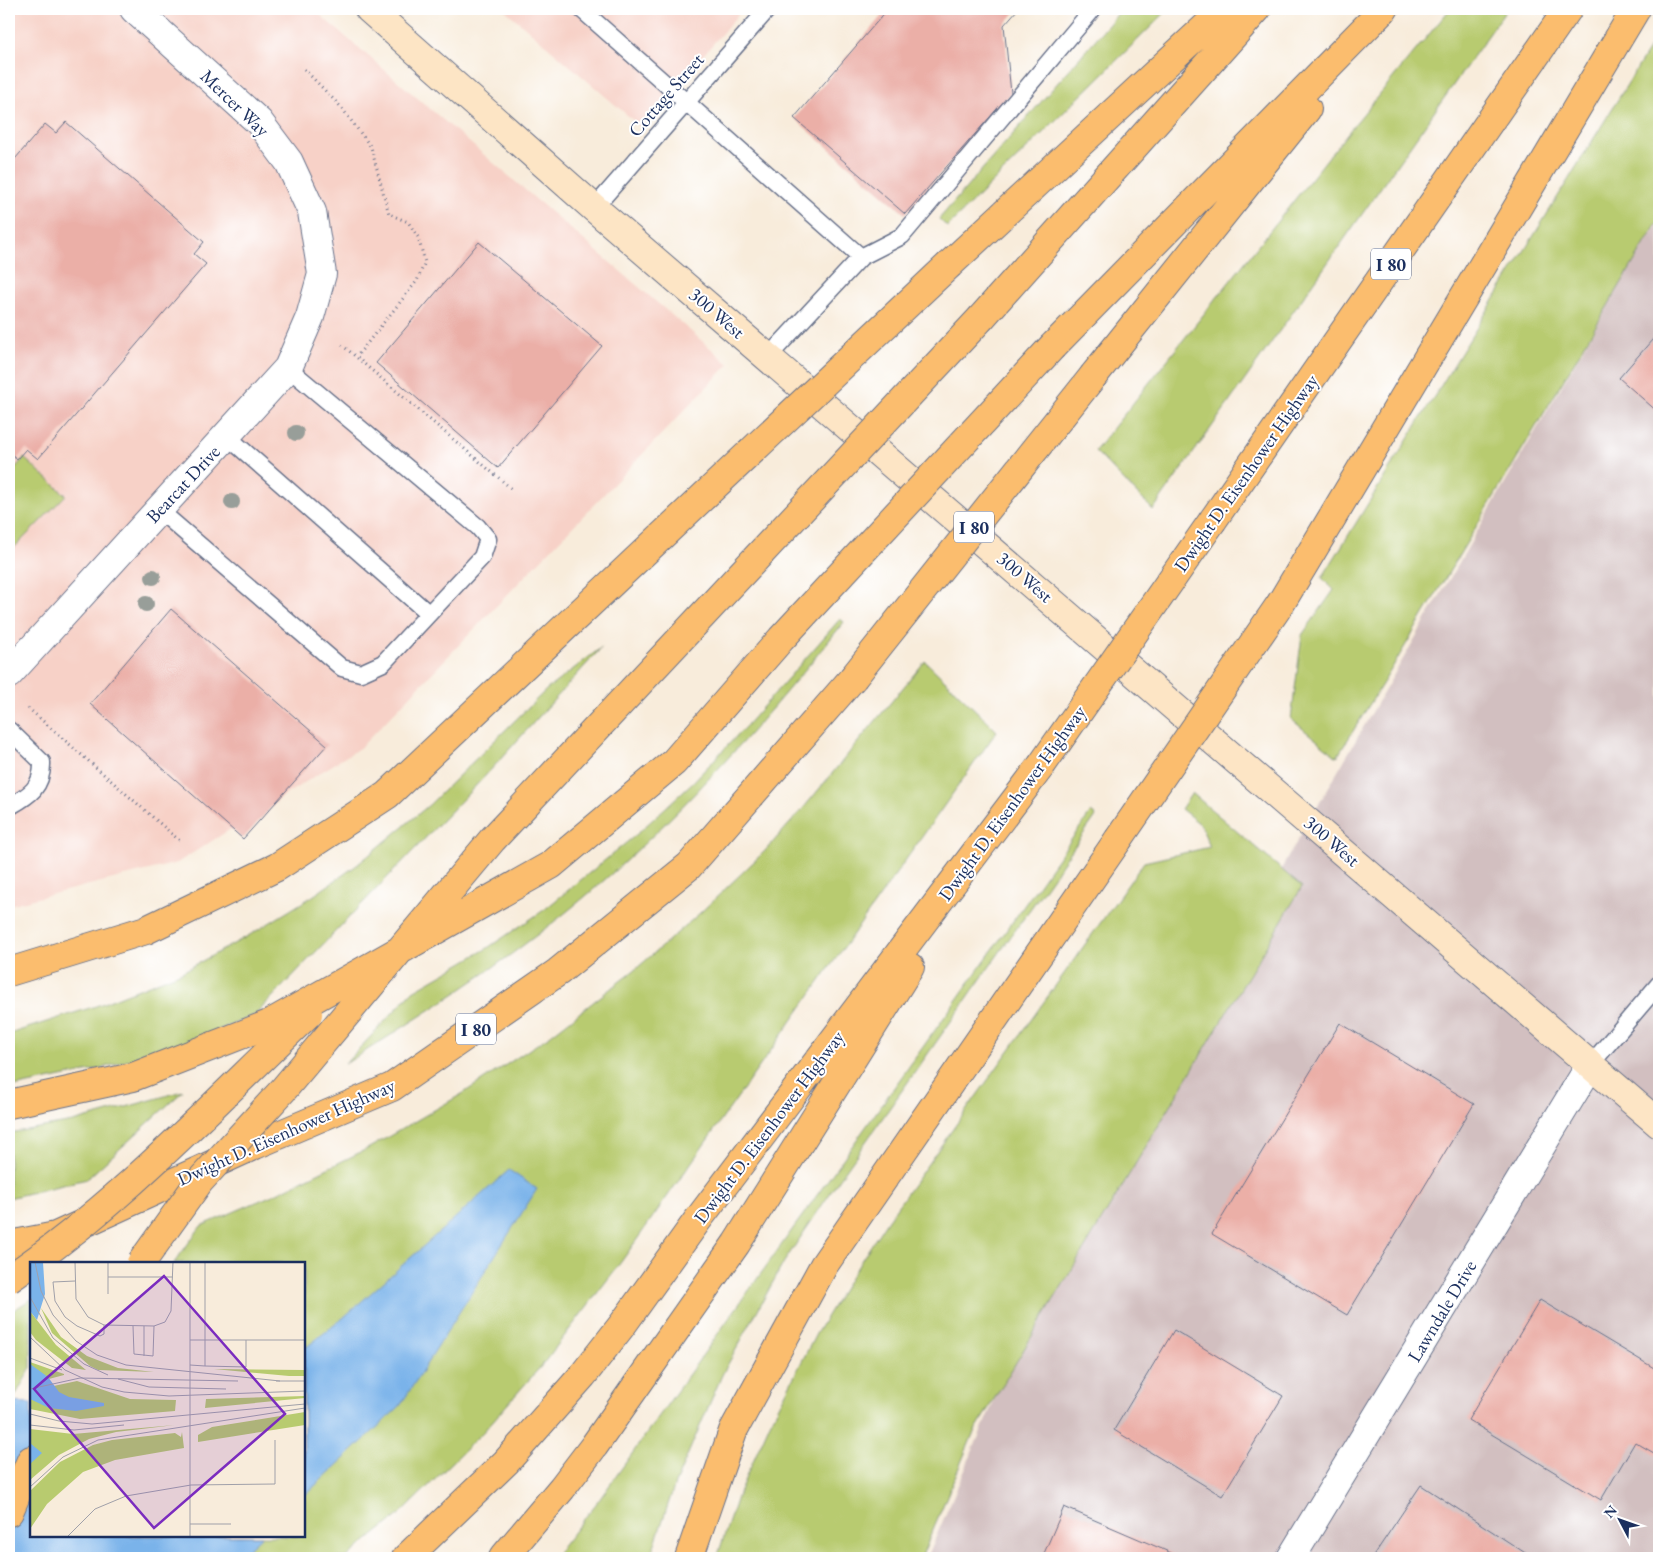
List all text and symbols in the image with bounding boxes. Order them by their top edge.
street label: Cottage Street [623,48,709,142]
street label: Mercer Way [195,64,275,143]
road number: I 80 [1371,248,1411,280]
street label: 300 West [684,282,750,344]
street label: Dwight D. Eisenhower Highway [1168,369,1324,577]
street label: Bearcat Drive [140,440,226,528]
road number: I 80 [954,512,994,542]
street label: 300 West [992,546,1058,608]
street label: Dwight D. Eisenhower Highway [933,700,1092,906]
street label: 300 West [1299,810,1365,872]
road number: I 80 [456,1014,496,1044]
street label: Dwight D. Eisenhower Highway [688,1025,850,1229]
street label: Dwight D. Eisenhower Highway [173,1072,399,1191]
street label: Lawndale Drive [1402,1255,1482,1367]
inset map [30,1262,305,1537]
north arrow [1596,1494,1646,1544]
text: N [1600,1501,1621,1522]

